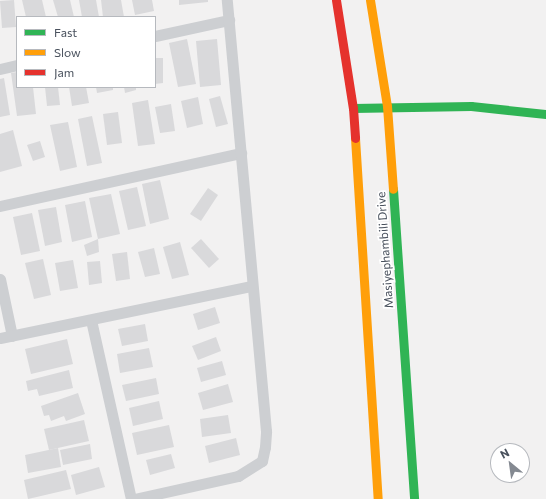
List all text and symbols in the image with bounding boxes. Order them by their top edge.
legend [16,16,156,88]
text: Fast [54,25,77,39]
text: Slow [54,45,81,59]
text: Jam [54,65,74,79]
street label: Masiyephambili Drive [374,191,396,309]
north arrow [490,443,530,483]
text: N [498,445,511,461]

